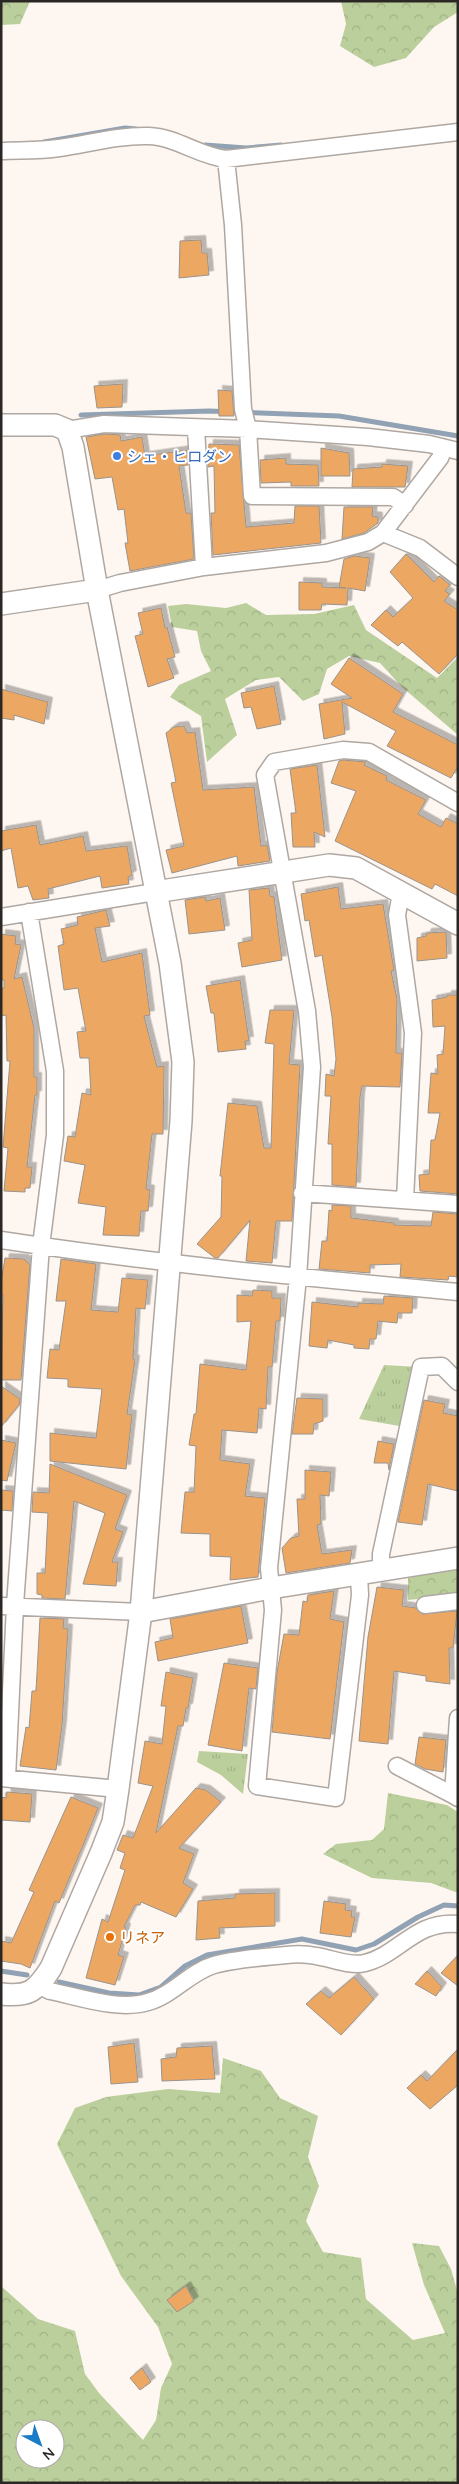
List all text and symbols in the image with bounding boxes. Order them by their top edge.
place label: シェ・ヒロダン [127,447,232,466]
marker: シェ・ヒロダン [111,450,123,462]
place label: リネア [120,1928,165,1947]
marker: リネア [104,1931,116,1943]
north arrow [15,2419,65,2469]
text: N [39,2444,58,2464]

